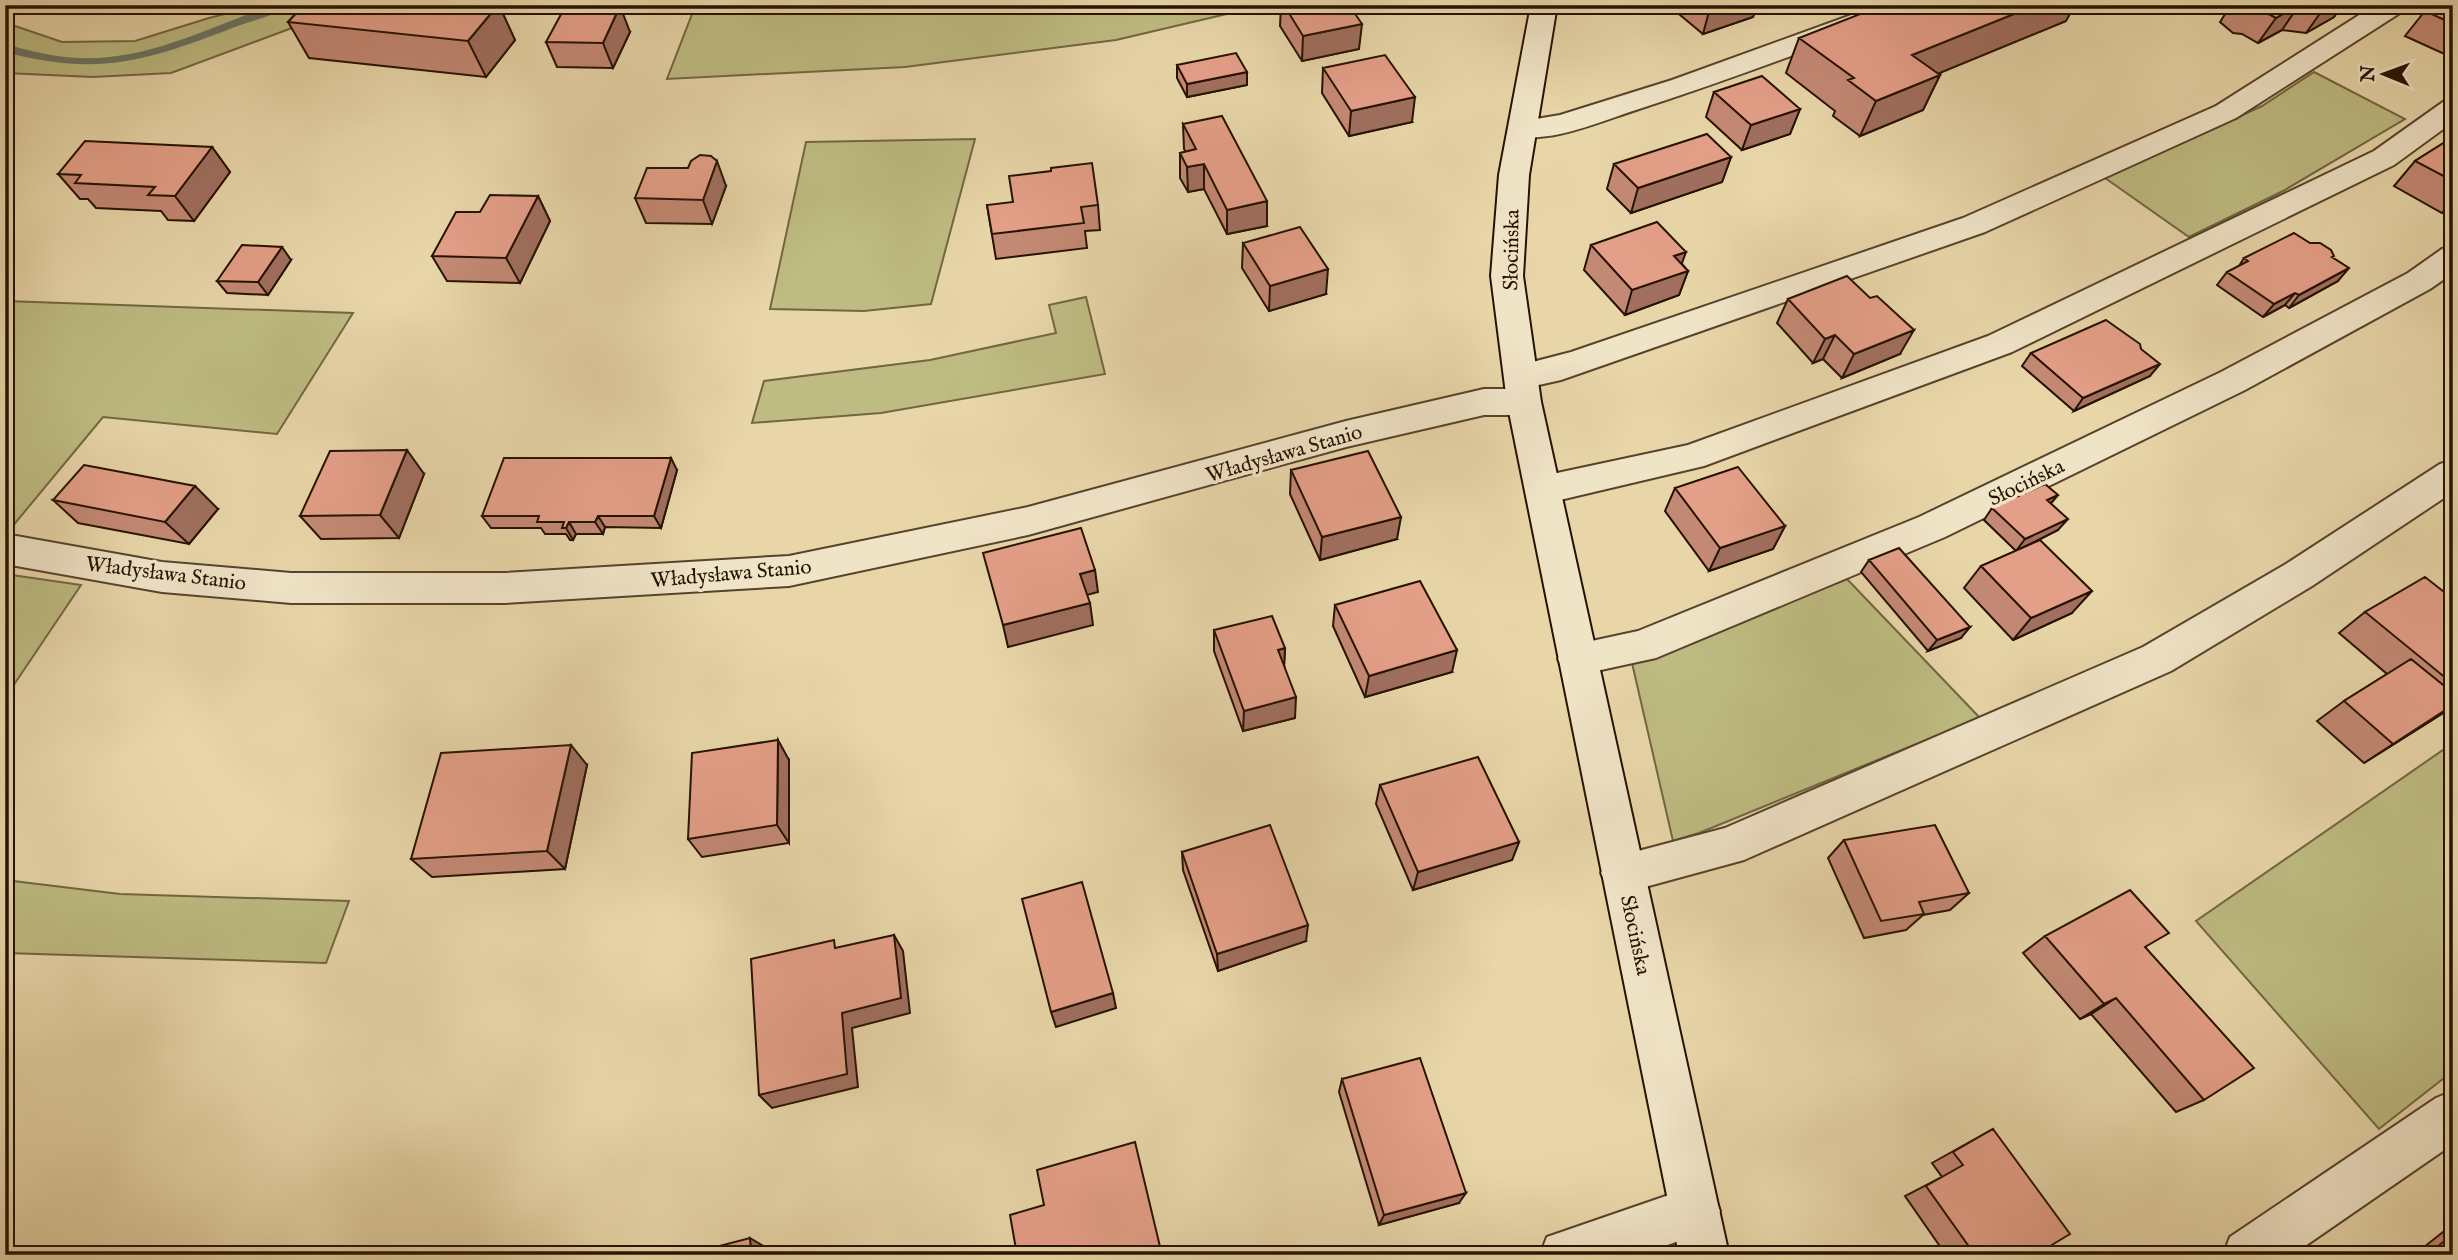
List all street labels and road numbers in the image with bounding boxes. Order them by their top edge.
street label: Słocińska [1498,208,1527,291]
street label: Władysława Stanio [1203,419,1366,490]
street label: Słocińska [1984,453,2070,513]
street label: Władysława Stanio [84,551,248,598]
street label: Władysława Stanio [650,554,813,595]
street label: Słocińska [1613,893,1656,979]

